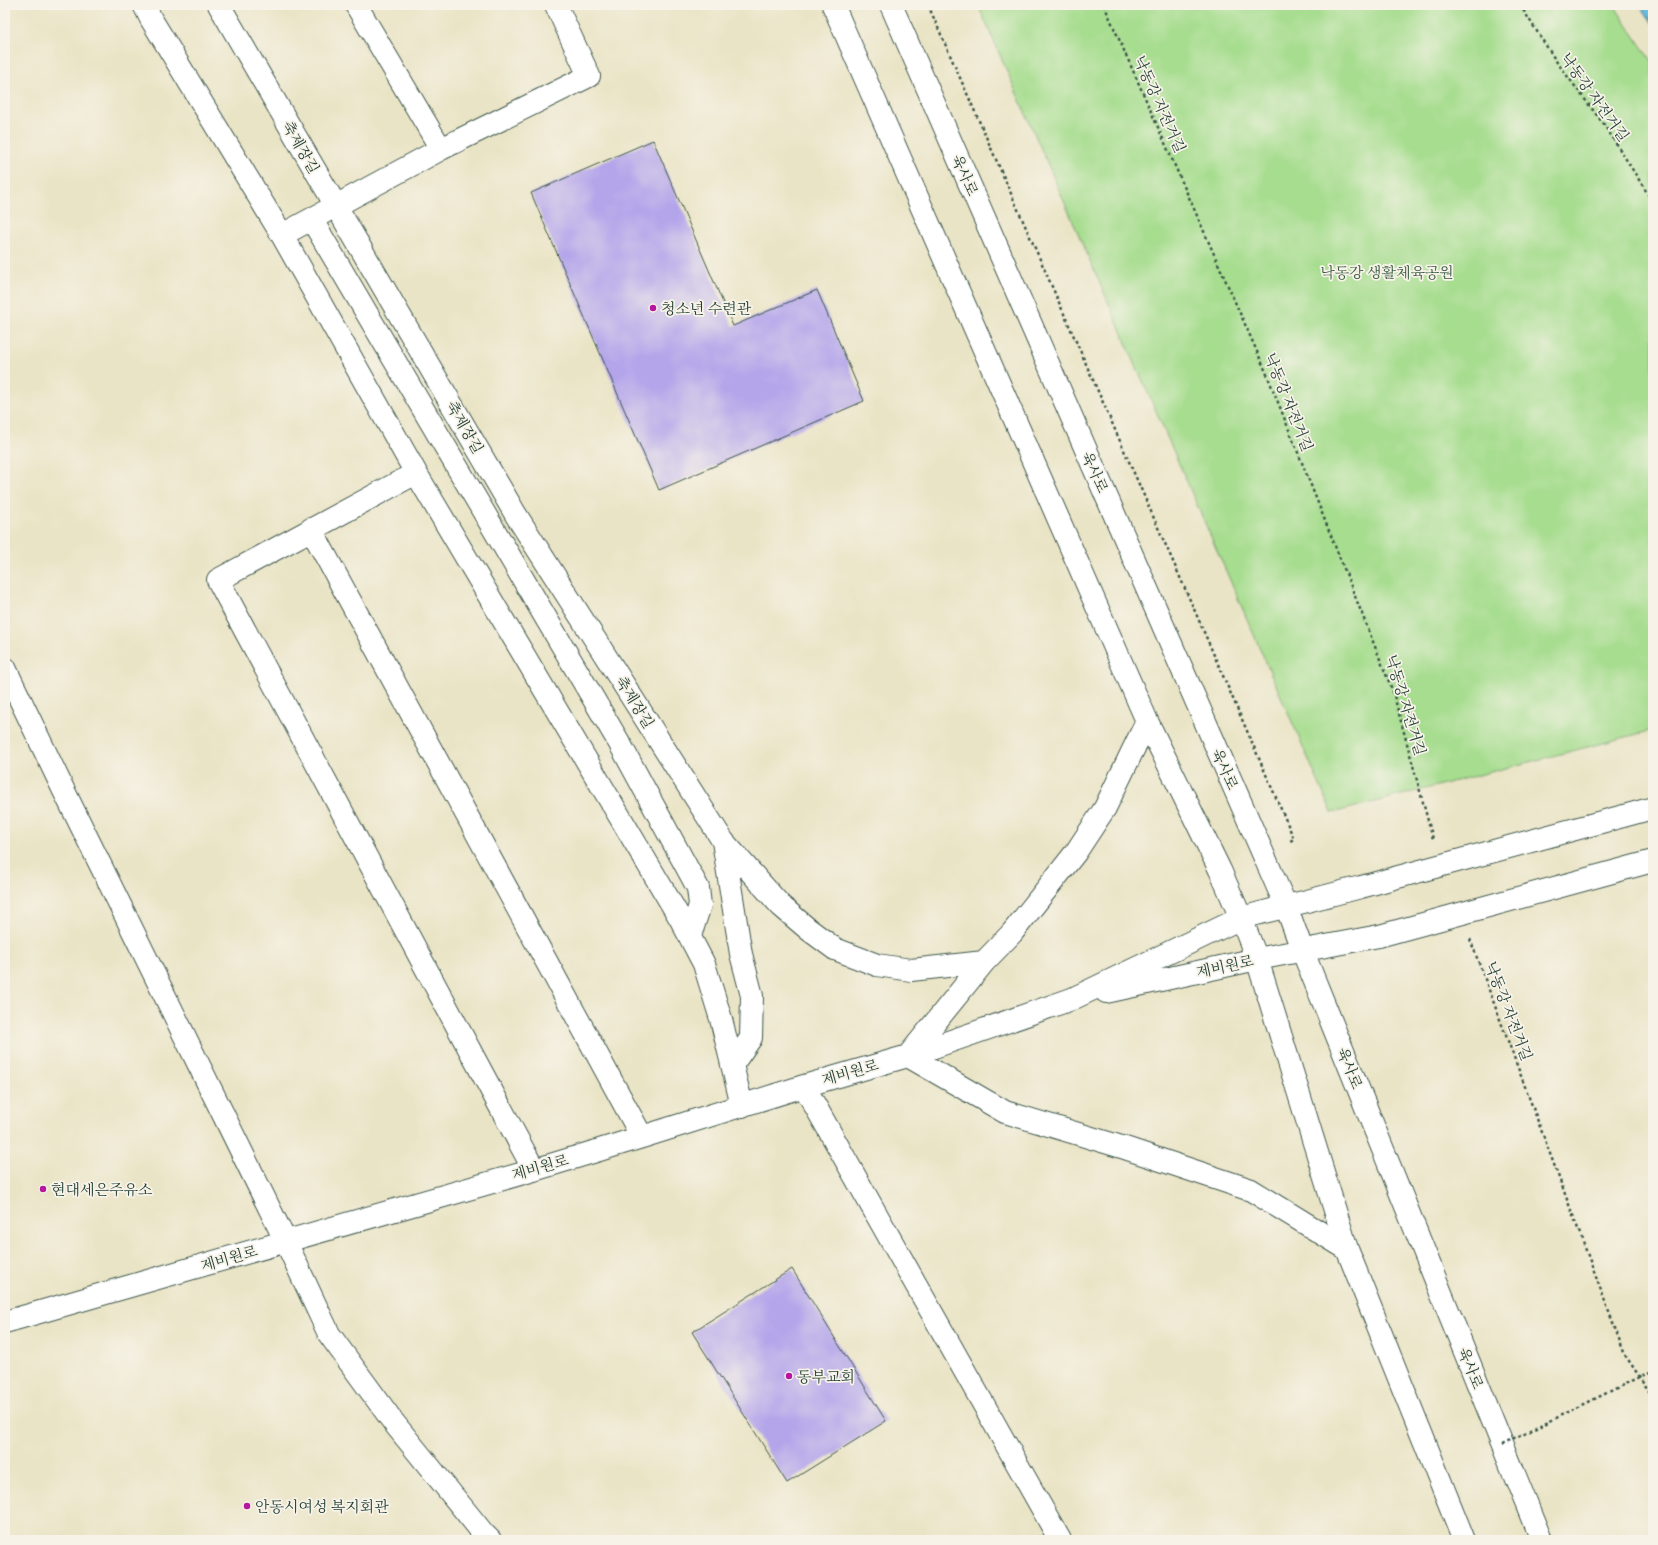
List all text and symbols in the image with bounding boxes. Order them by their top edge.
street label: 낙동강 자전거길 [1556,48,1634,146]
street label: 낙동강 자전거길 [1129,52,1191,156]
street label: 축제장길 [277,117,325,177]
street label: 육사로 [947,151,984,200]
park label: 낙동강 생활체육공원 [1320,262,1454,283]
place label: 청소년 수련관 [661,298,752,319]
marker: 청소년 수련관 [648,303,658,313]
street label: 낙동강 자전거길 [1260,350,1318,454]
street label: 축제장길 [441,397,489,457]
street label: 육사로 [1077,448,1114,497]
street label: 낙동강 자전거길 [1381,652,1431,758]
street label: 축제장길 [611,672,659,732]
street label: 육사로 [1207,745,1244,794]
street label: 제비원로 [1194,950,1256,982]
street label: 낙동강 자전거길 [1480,958,1538,1064]
street label: 육사로 [1332,1044,1368,1093]
street label: 제비원로 [819,1054,881,1090]
street label: 제비원로 [509,1149,571,1185]
place label: 현대세은주유소 [51,1179,153,1200]
marker: 현대세은주유소 [38,1184,48,1194]
street label: 제비원로 [198,1240,260,1276]
street label: 육사로 [1453,1344,1489,1393]
place label: 동부교회 [797,1366,855,1387]
marker: 동부교회 [784,1371,794,1381]
place label: 안동시여성 복지회관 [255,1496,389,1517]
marker: 안동시여성 복지회관 [242,1501,252,1511]

